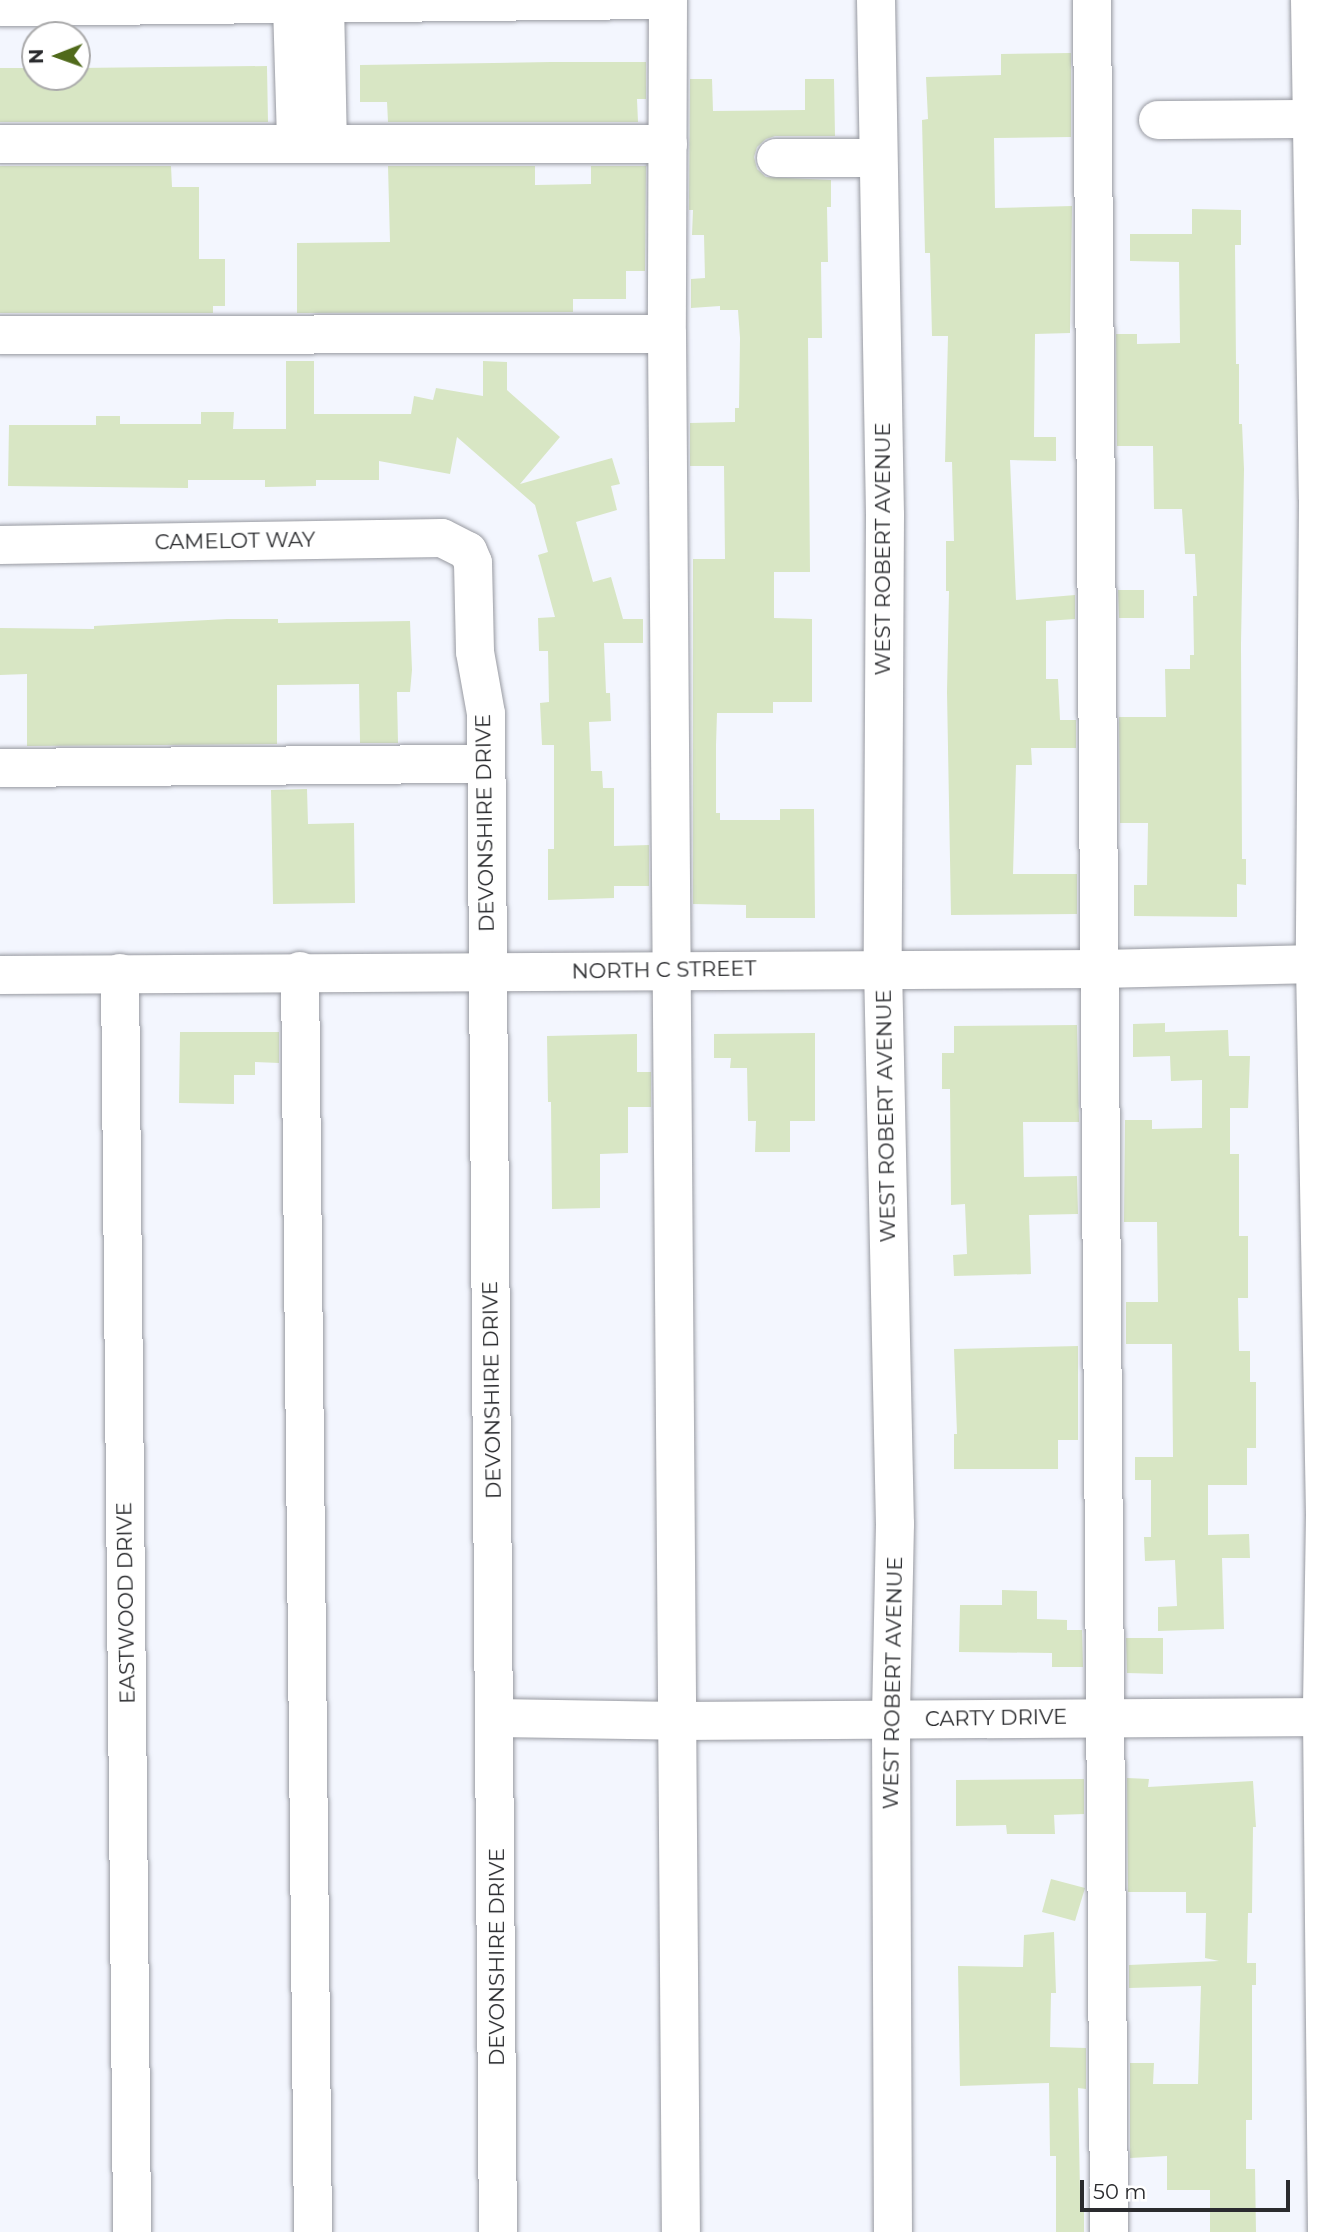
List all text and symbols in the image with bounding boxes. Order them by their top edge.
north arrow [21,21,91,91]
text: N [25,48,48,64]
street label: WEST ROBERT AVENUE [870,423,896,675]
street label: CAMELOT WAY [154,527,316,555]
street label: DEVONSHIRE DRIVE [470,714,500,932]
street label: NORTH C STREET [571,956,757,984]
street label: WEST ROBERT AVENUE [871,989,901,1243]
street label: DEVONSHIRE DRIVE [477,1281,507,1499]
street label: EASTWOOD DRIVE [112,1502,140,1704]
street label: WEST ROBERT AVENUE [878,1556,908,1810]
street label: CARTY DRIVE [925,1704,1067,1732]
street label: DEVONSHIRE DRIVE [484,1848,510,2066]
scale bar [1083,2166,1293,2210]
text: 50 m [1093,2179,1147,2204]

